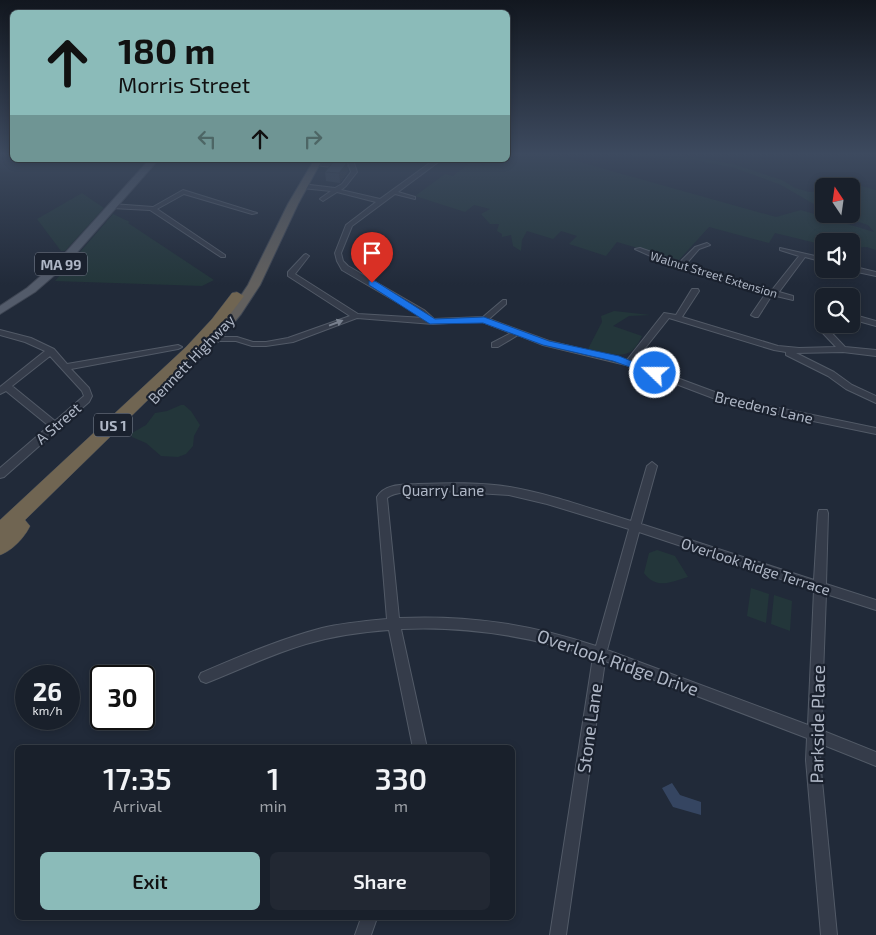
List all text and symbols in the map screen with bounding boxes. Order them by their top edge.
text: 180 m [118,29,215,71]
icon: ahead [35,30,100,95]
text: Morris Street [118,71,250,97]
icon: left [193,125,221,153]
icon: ahead [246,125,274,153]
icon: right [299,125,327,153]
north arrow [815,178,860,222]
map controls [815,178,860,333]
pin [351,232,393,283]
button: sound [815,233,860,278]
icon: arrive [358,239,386,267]
street label: Walnut Street Extension [649,248,779,300]
road number: MA 99 [35,252,87,276]
button: search [815,288,860,333]
street label: Bennett Highway [144,311,238,407]
one-way arrow [329,319,343,327]
position arrow [628,346,680,398]
street label: Breedens Lane [713,387,815,427]
street label: A Street [32,398,84,448]
road number: US 1 [94,414,132,436]
street label: Quarry Lane [402,481,484,500]
street label: Overlook Ridge Terrace [679,533,833,599]
street label: Overlook Ridge Drive [534,624,702,700]
speed limit sign: 30 [90,665,155,730]
street label: Parkside Place [805,665,829,783]
text: 26 [33,676,62,706]
street label: Stone Lane [572,682,606,774]
text: km/h [33,703,62,717]
text: 17:35 [103,760,172,796]
text: 1 [267,760,280,796]
text: 330 [375,760,427,796]
text: Arrival [113,796,162,815]
text: min [260,796,287,815]
text: m [394,796,408,815]
button: Exit [40,852,260,910]
button: Share [270,852,490,910]

